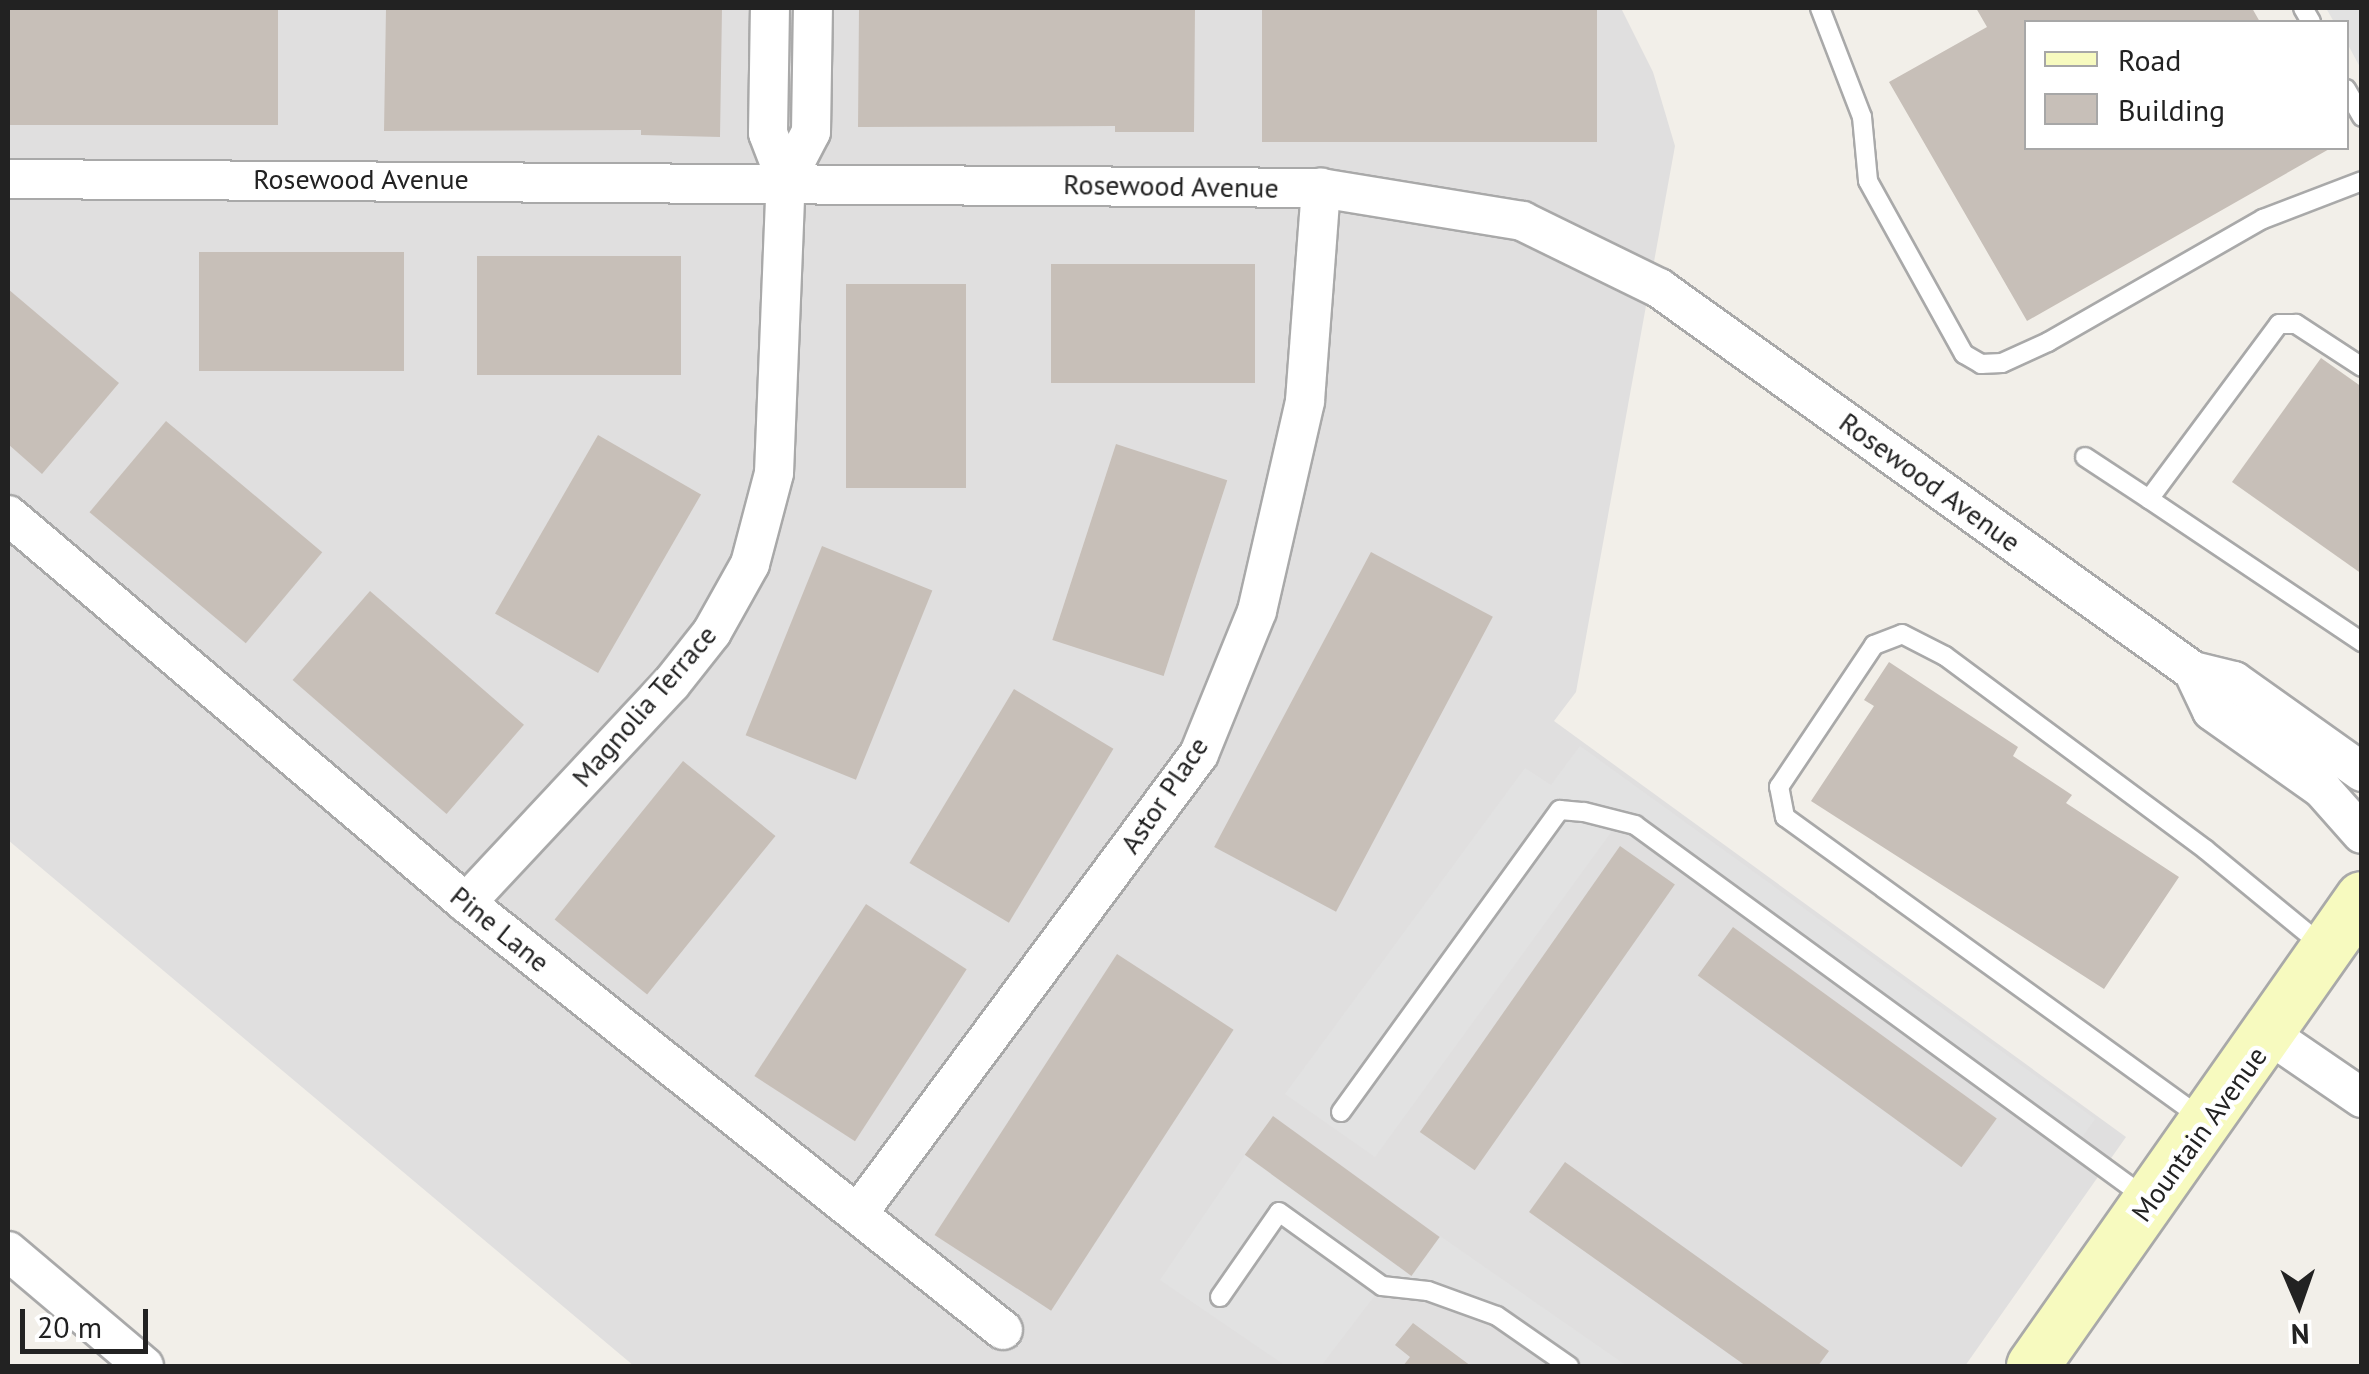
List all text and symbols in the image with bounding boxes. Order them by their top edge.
legend [2024,20,2349,150]
text: Road [2118,40,2182,79]
text: Building [2118,90,2225,129]
street label: Rosewood Avenue [253,162,469,196]
street label: Rosewood Avenue [1063,167,1279,205]
street label: Rosewood Avenue [1833,405,2027,559]
street label: Magnolia Terrace [564,618,724,794]
street label: Astor Place [1113,730,1215,860]
street label: Pine Lane [444,879,556,979]
street label: Mountain Avenue [2124,1040,2274,1228]
north arrow [2249,1254,2349,1354]
scale bar [25,1289,152,1351]
text: 20 m [37,1307,102,1346]
text: N [2290,1316,2310,1353]

